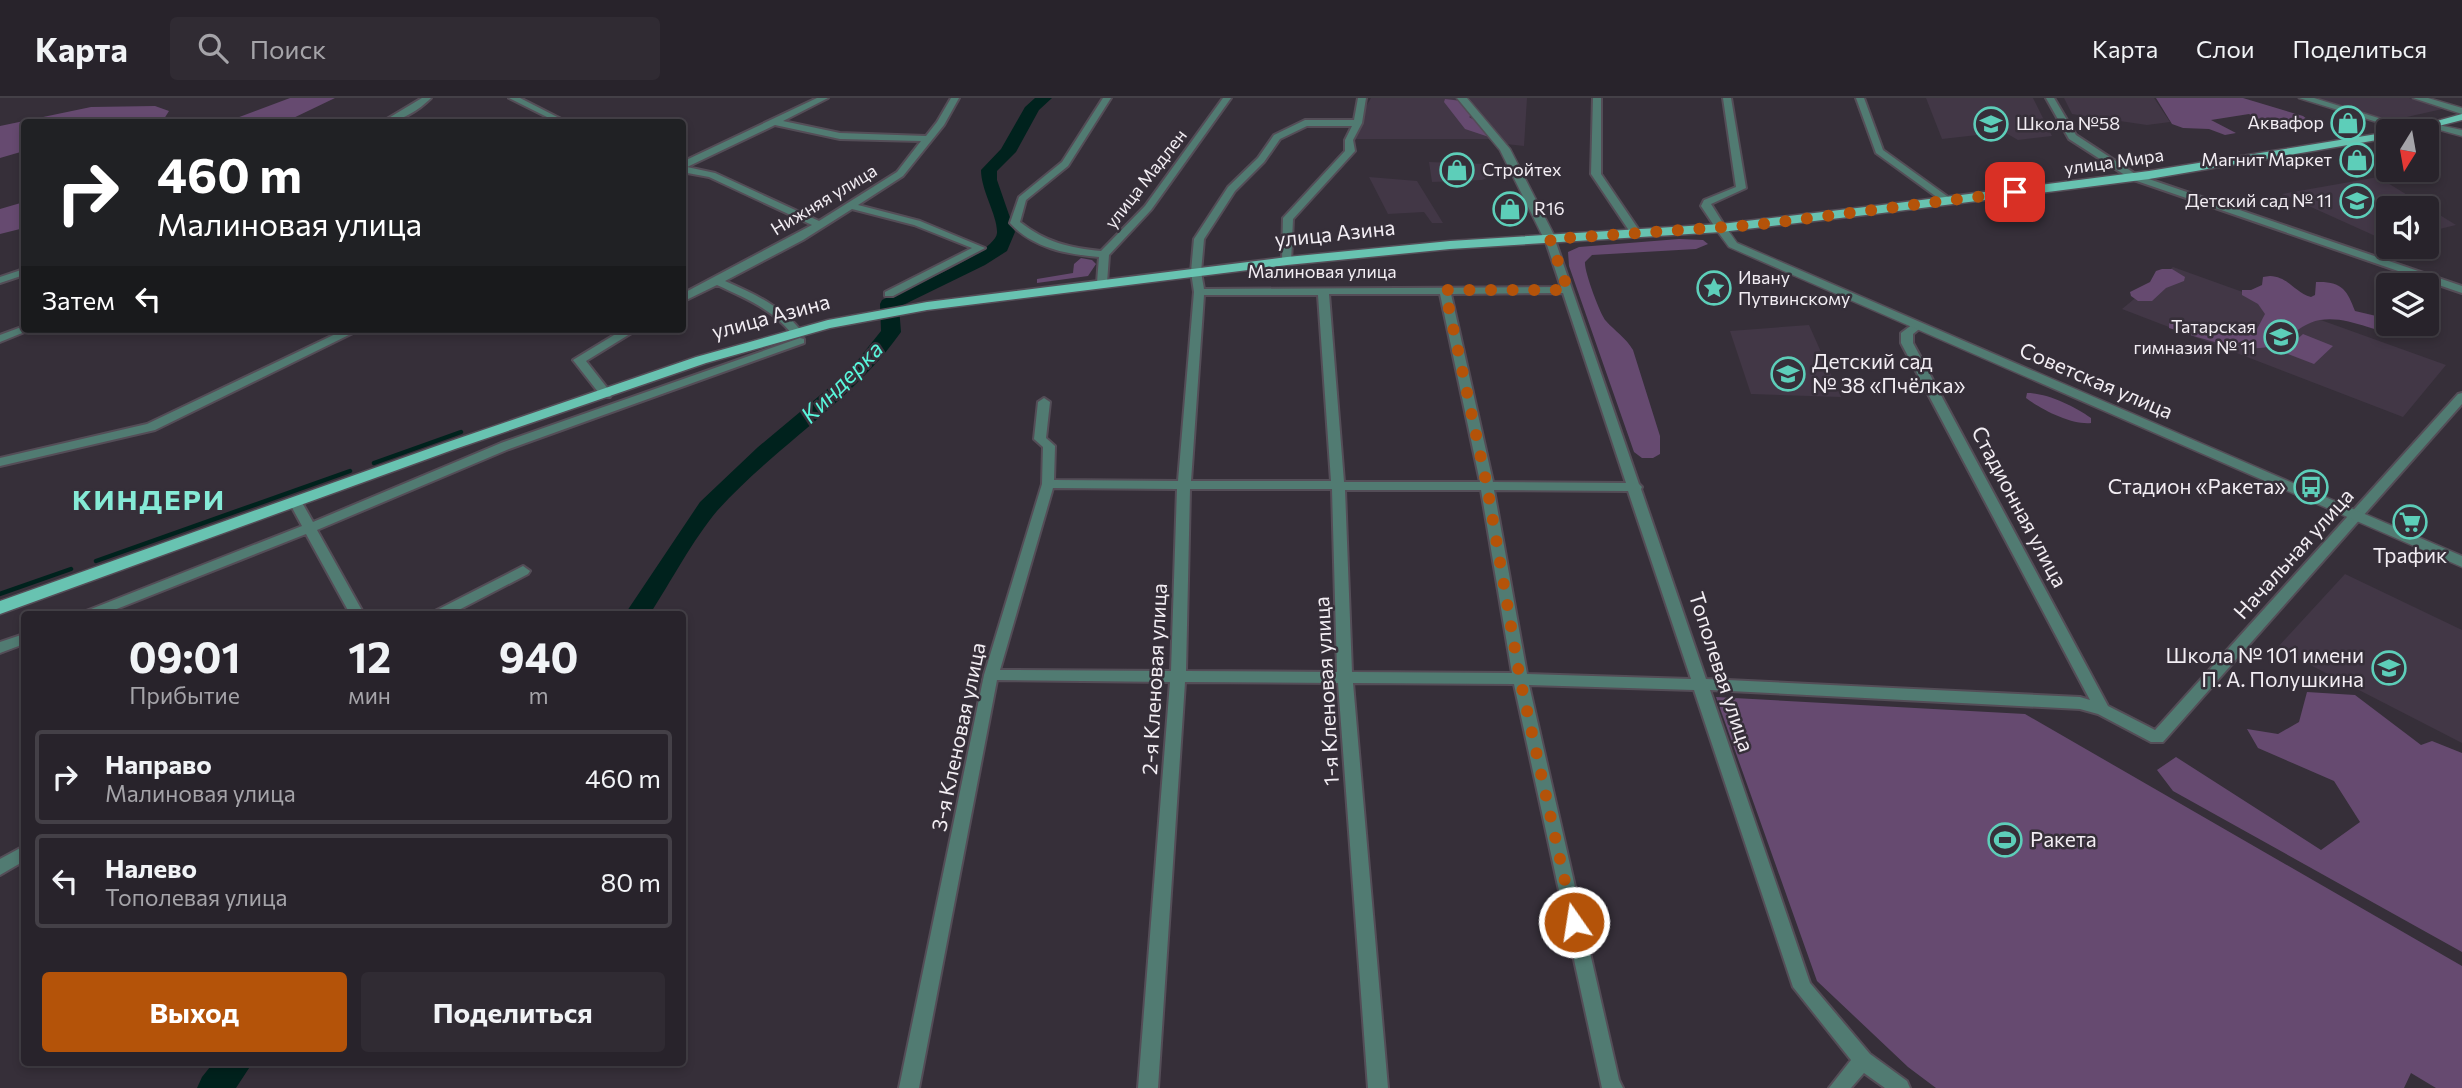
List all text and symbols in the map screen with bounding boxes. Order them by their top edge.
search box [170,17,660,80]
text: Карта [35,28,128,69]
icon: search [194,29,232,67]
text: Поиск [250,33,326,64]
text: Карта [2092,34,2158,63]
text: Слои [2196,34,2254,63]
text: Поделиться [2292,34,2427,63]
shop icon: Аквафор [2329,104,2367,142]
school or university icon: Школа №58 [1972,105,2010,143]
place label: Аквафор [2248,111,2324,133]
place label: Школа №58 [2016,112,2120,134]
north arrow [2376,119,2440,182]
map controls [2376,119,2439,336]
street label: улица Мадлен [1100,124,1191,232]
shop icon: Магнит Маркет [2338,141,2376,179]
text: 460 m [157,143,302,203]
street label: улица Мира [2063,143,2165,179]
icon: right [42,147,133,238]
place label: Магнит Маркет [2201,148,2333,170]
shop icon: Стройтех [1438,151,1476,189]
place label: Стройтех [1482,158,1562,180]
street label: Нижняя улица [766,159,881,239]
pin [1985,162,2045,222]
icon: arrive [1996,173,2034,211]
school or university icon: Детский сад № 11 [2338,182,2376,220]
place label: Детский сад № 11 [2185,189,2332,211]
shop icon: R16 [1491,190,1529,228]
button: sound [2376,196,2439,259]
place label: R16 [1534,197,1565,219]
text: Малиновая улица [157,203,422,243]
street label: улица Азина [1273,214,1396,251]
street label: Малиновая улица [1247,260,1397,282]
place label: Ивану Путвинскому [1738,266,1850,309]
place icon: Ивану Путвинскому [1695,269,1733,307]
button: layers [2376,273,2439,336]
icon: left [129,280,167,318]
text: Затем [42,284,115,315]
street label: улица Азина [709,288,832,343]
place label: Татарская гимназия № 11 [2134,315,2256,358]
school or university icon: Татарская гимназия № 11 [2262,318,2300,356]
water label: Киндерка [794,334,888,428]
street label: Советская улица [2016,336,2177,423]
place label: Детский сад № 38 «Пчёлка» [1812,348,1965,397]
school or university icon: Детский сад № 38 «Пчёлка» [1769,355,1807,393]
street label: Стадионная улица [1967,421,2073,591]
bus stop icon: Стадион «Ракета» [2292,468,2330,506]
place label: Стадион «Ракета» [2108,473,2286,498]
district label: КИНДЕРИ [72,482,226,516]
street label: Начальная улица [2228,483,2358,623]
supermarket icon: Трафик [2391,503,2429,541]
place label: Трафик [2373,542,2447,567]
street label: 2-я Кленовая улица [1136,582,1171,775]
street label: Тополевая улица [1685,589,1760,755]
street label: 1-я Кленовая улица [1308,596,1343,786]
text: 09:01 [129,630,241,682]
text: 12 [348,630,391,682]
text: 940 [499,630,578,682]
street label: 3-я Кленовая улица [925,640,990,833]
place label: Школа № 101 имени П. А. Полушкина [2166,642,2364,691]
school or university icon: Школа № 101 имени П. А. Полушкина [2370,649,2408,687]
text: Прибытие [129,681,240,709]
text: мин [348,681,391,709]
text: m [528,681,549,709]
text: Направо [105,748,212,779]
icon: right [46,758,84,796]
text: 460 m [585,762,661,793]
text: Малиновая улица [105,779,296,807]
sports icon: Ракета [1986,821,2024,859]
place label: Ракета [2030,826,2097,851]
text: Налево [105,852,197,883]
icon: left [46,862,84,900]
text: 80 m [601,866,661,897]
text: Тополевая улица [105,883,287,911]
position arrow [1537,885,1611,959]
button: Выход [42,972,347,1052]
button: Поделиться [361,972,665,1052]

